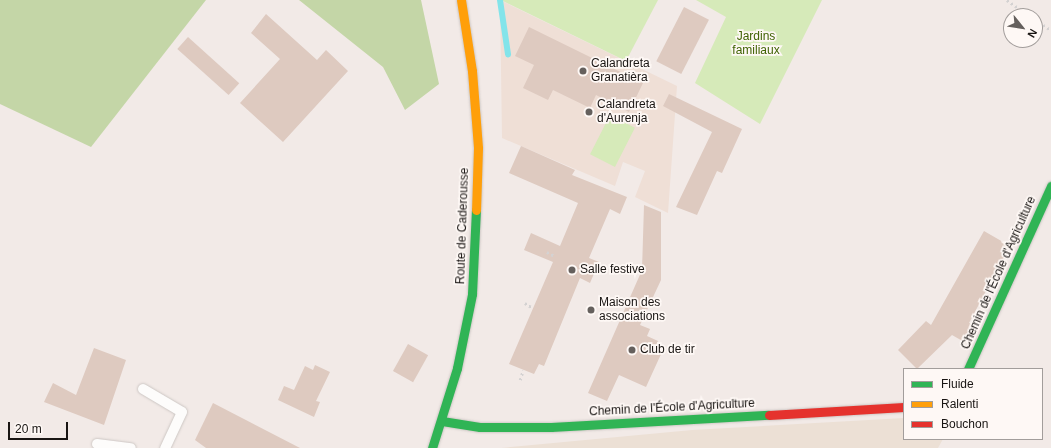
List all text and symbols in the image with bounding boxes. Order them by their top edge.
north arrow [1003,8,1043,48]
text: N [1025,27,1040,40]
park label: Jardins familiaux [732,30,780,58]
place label: Calandreta Granatièra [591,57,650,85]
marker: Calandreta Granatièra [578,66,588,76]
place label: Calandreta d'Aurenja [597,98,656,126]
marker: Calandreta d'Aurenja [584,107,594,117]
street label: Route de Caderousse [454,167,472,285]
street label: Chemin de l'École d'Agriculture [959,194,1039,352]
place label: Salle festive [580,263,645,277]
marker: Salle festive [567,265,577,275]
place label: Maison des associations [599,296,665,324]
marker: Maison des associations [586,305,596,315]
place label: Club de tir [640,343,695,357]
marker: Club de tir [627,345,637,355]
legend [903,368,1043,440]
text: Fluide [941,377,974,391]
street label: Chemin de l'École d'Agriculture [589,396,755,420]
text: Ralenti [941,397,978,411]
scale bar [10,414,70,440]
text: Bouchon [941,417,988,431]
text: 20 m [15,422,42,436]

